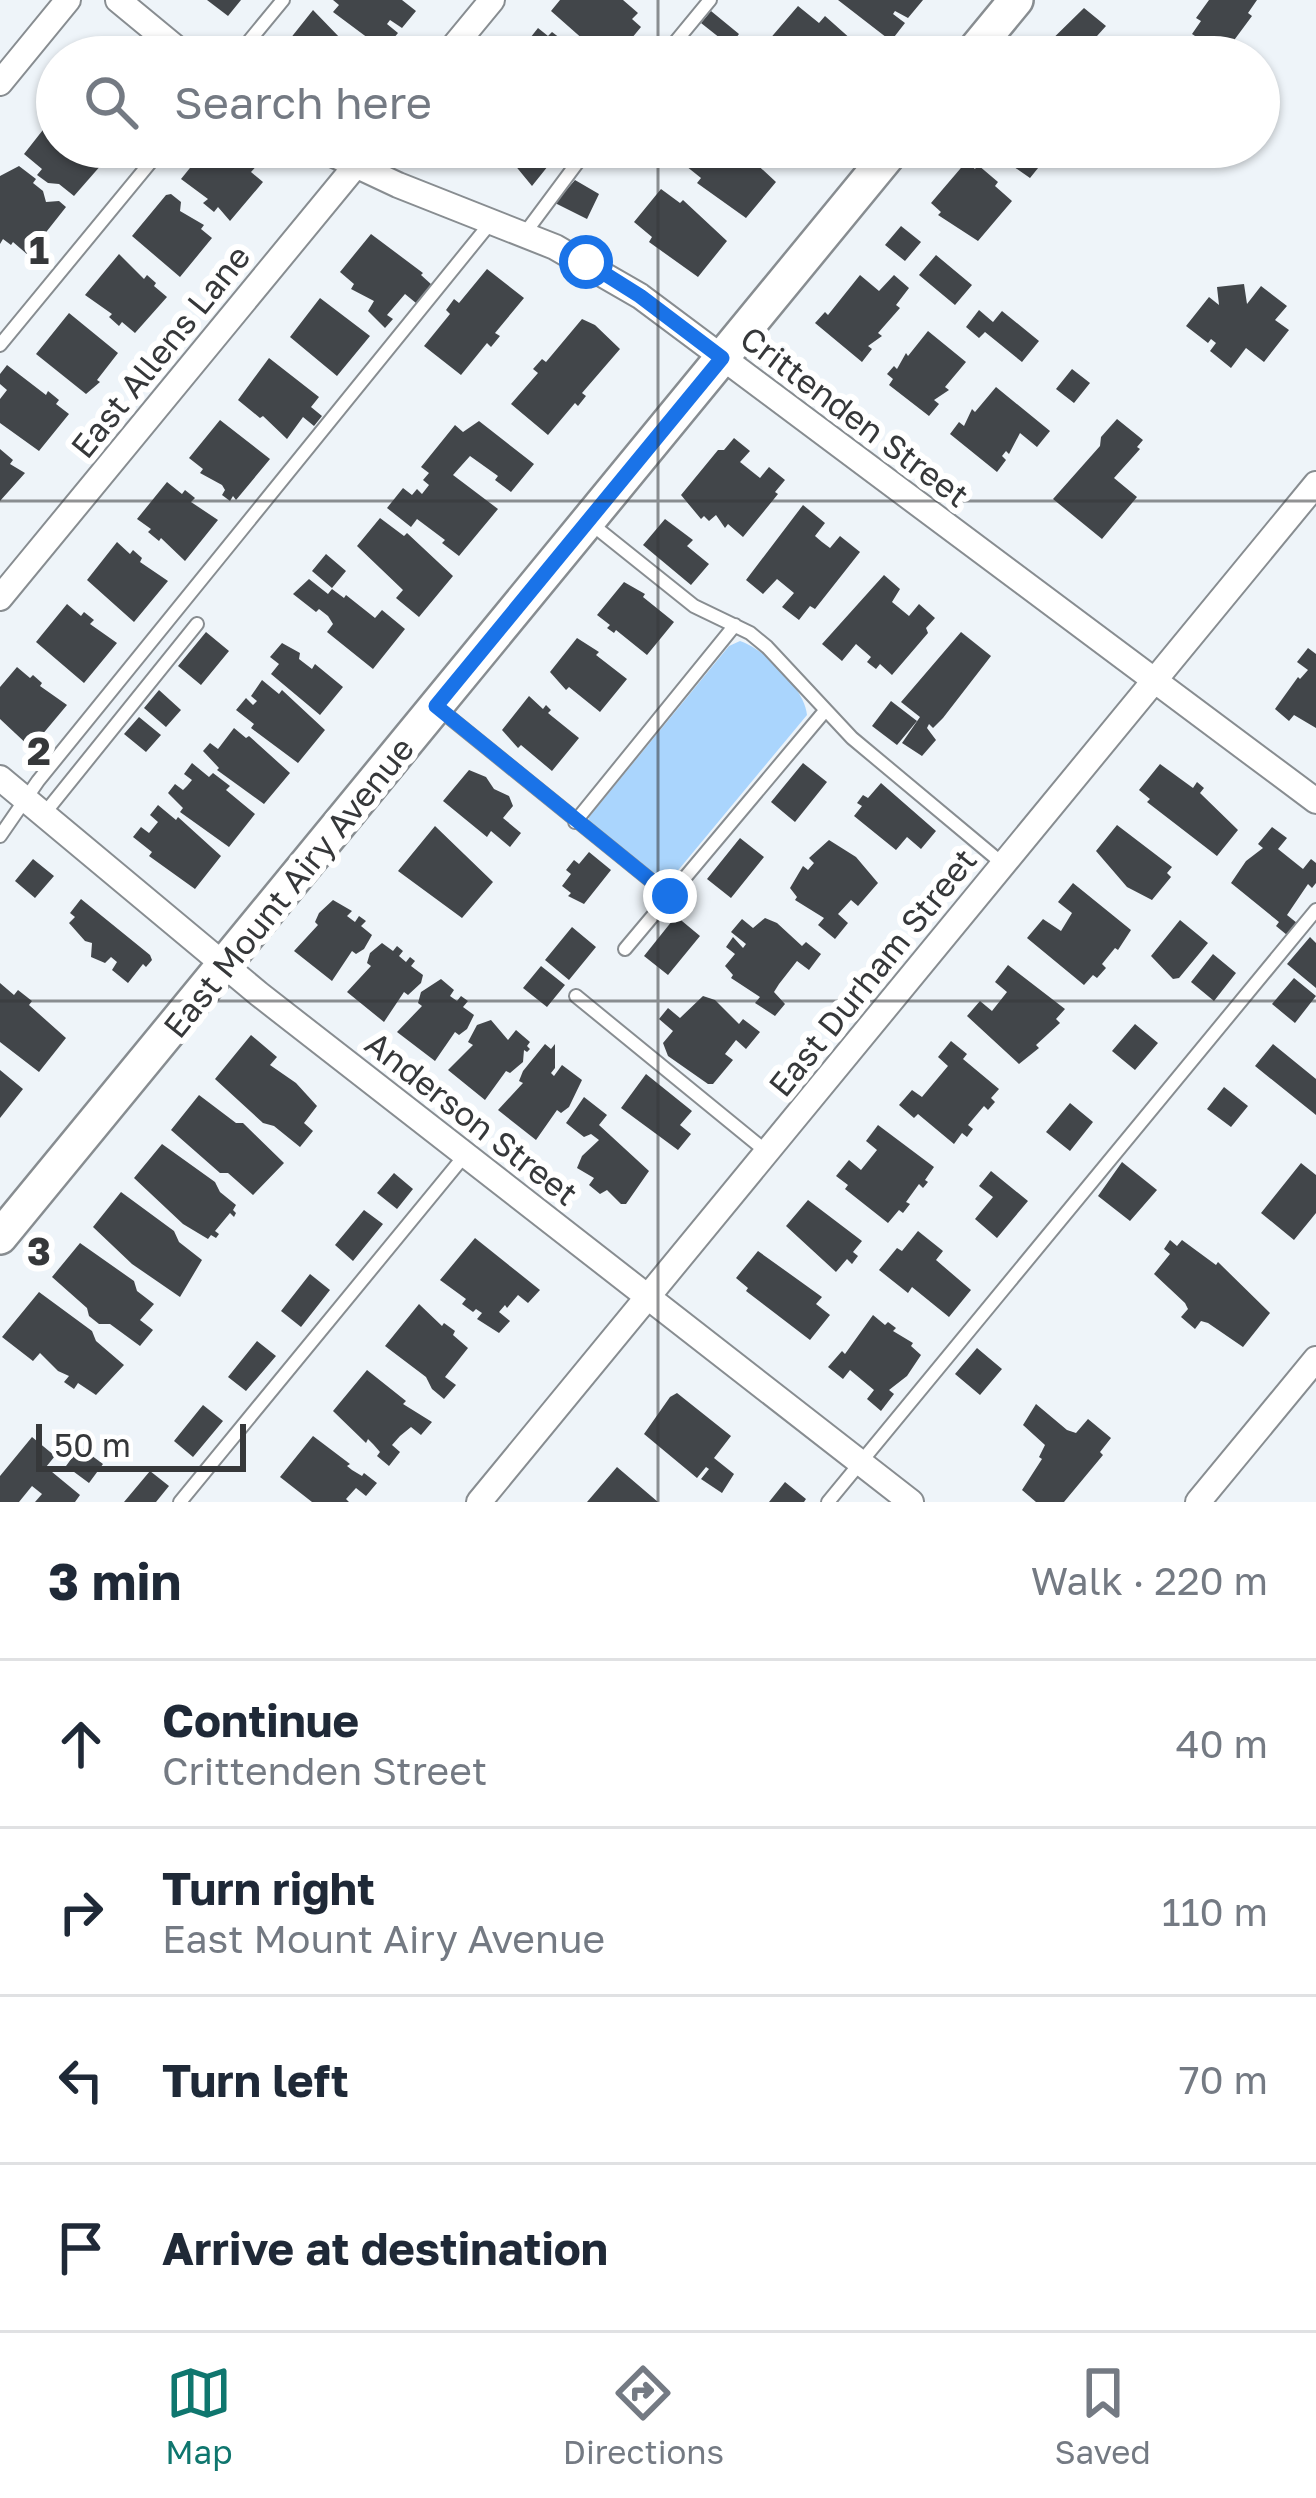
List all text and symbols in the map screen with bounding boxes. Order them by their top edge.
search box [36,36,1280,168]
icon: search [78,69,144,135]
text: Search here [174,75,432,129]
text: 1 [29,226,49,273]
route start [559,235,613,289]
street label: East Allens Lane [62,237,258,465]
street label: Crittenden Street [733,318,977,514]
text: 2 [27,727,51,774]
street label: East Mount Airy Avenue [155,729,421,1045]
street label: East Durham Street [760,840,984,1104]
route end [643,869,697,923]
street label: Anderson Street [358,1023,586,1213]
text: 3 [27,1227,51,1274]
scale bar [36,1418,246,1471]
text: 50 m [54,1425,131,1464]
text: 3 min [48,1550,181,1611]
text: Walk · 220 m [1031,1557,1268,1604]
text: Continue [162,1693,359,1747]
icon: ahead [48,1711,114,1777]
text: 40 m [1176,1720,1268,1767]
text: Crittenden Street [162,1747,487,1794]
text: Turn right [162,1861,375,1915]
icon: right [48,1879,114,1945]
text: 110 m [1162,1888,1268,1935]
text: East Mount Airy Avenue [162,1915,605,1962]
icon: left [48,2047,114,2113]
text: Turn left [162,2053,349,2107]
text: 70 m [1179,2056,1268,2103]
icon: arrive [48,2215,114,2281]
text: Arrive at destination [162,2221,608,2275]
tab: Map [165,2360,233,2471]
tab: Directions [563,2360,724,2471]
tab: Saved [1054,2360,1151,2471]

